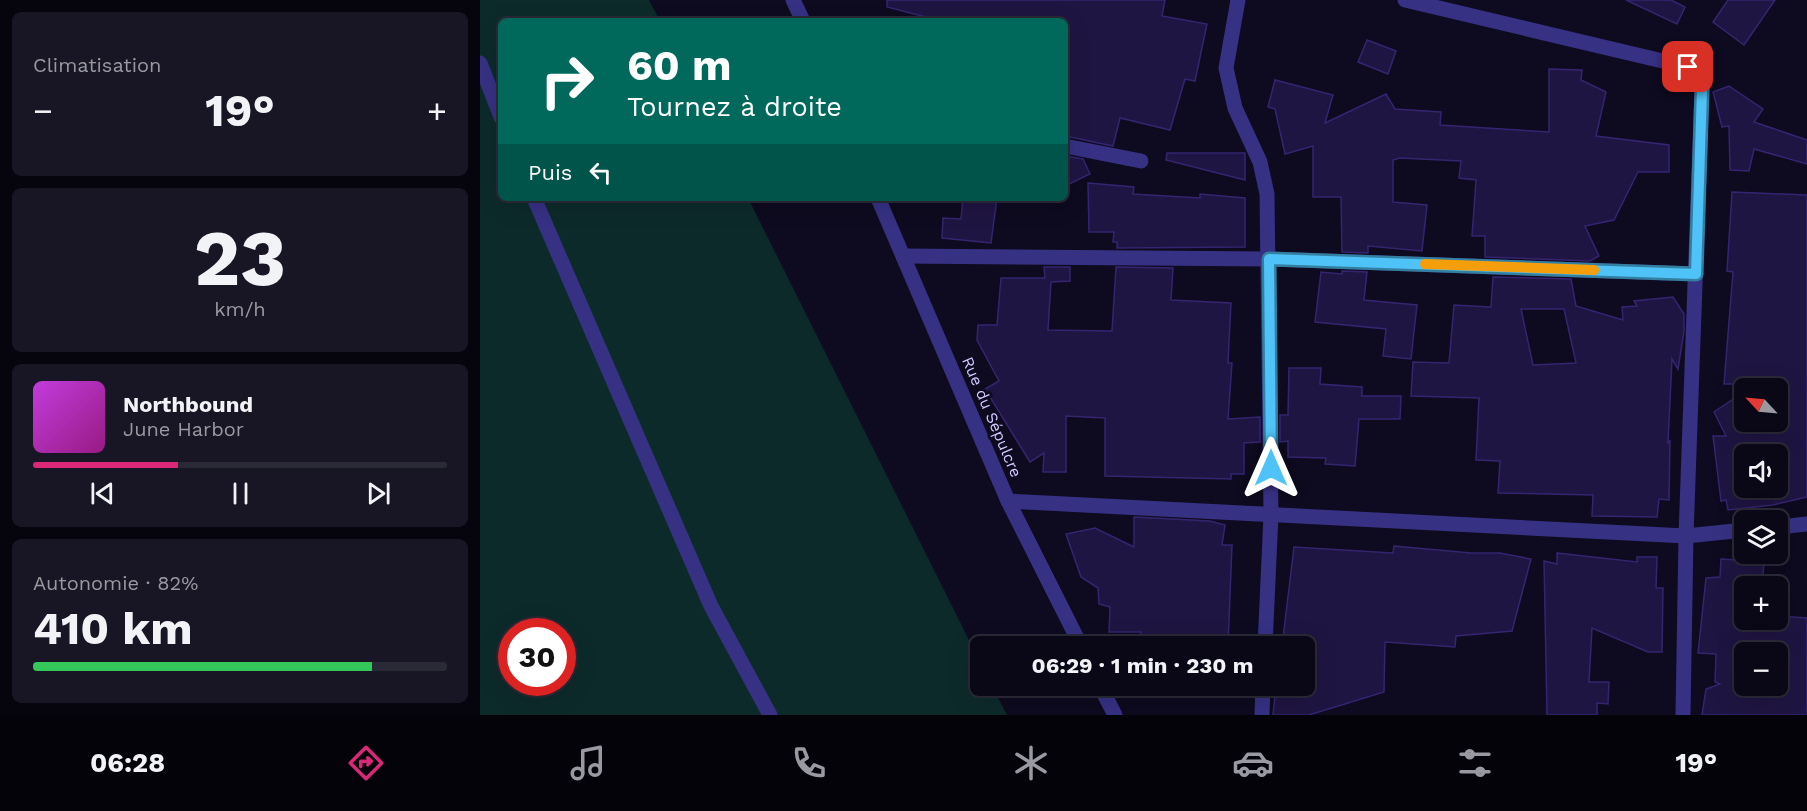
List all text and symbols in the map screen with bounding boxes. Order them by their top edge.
text: 60 m [627,41,731,90]
pin [1662,41,1713,92]
icon: right [528,42,606,120]
icon: arrive [1671,50,1704,83]
text: Climatisation [33,53,161,77]
text: 19° [205,84,275,137]
text: − [33,91,53,130]
text: + [427,91,447,130]
text: Tournez à droite [627,91,842,123]
icon: left [584,156,617,189]
text: Puis [528,160,572,185]
text: 23 [194,212,286,304]
text: km/h [214,297,266,321]
street label: Rue du Sépulcre [958,354,1026,480]
north arrow [1734,378,1788,432]
map controls [1734,378,1788,696]
text: Northbound [123,392,253,417]
text: June Harbor [123,417,244,441]
position arrow [1239,436,1303,500]
button: sound [1734,444,1788,498]
icon: previous [86,477,119,510]
icon: pause [224,477,257,510]
icon: next [362,477,395,510]
button: layers [1734,510,1788,564]
text: Autonomie · 82% [33,571,198,595]
button: + [1734,576,1788,630]
text: 410 km [33,602,193,655]
speed limit sign: 30 [498,618,576,696]
button: − [1734,642,1788,696]
text: 06:29 · 1 min · 230 m [1032,653,1253,678]
icon: directions [345,742,387,784]
icon: music [567,742,609,784]
icon: phone [788,742,830,784]
icon: climate [1010,742,1052,784]
icon: car [1232,742,1274,784]
icon: filters [1454,742,1496,784]
text: 06:28 [90,747,165,779]
text: 19° [1675,747,1717,779]

